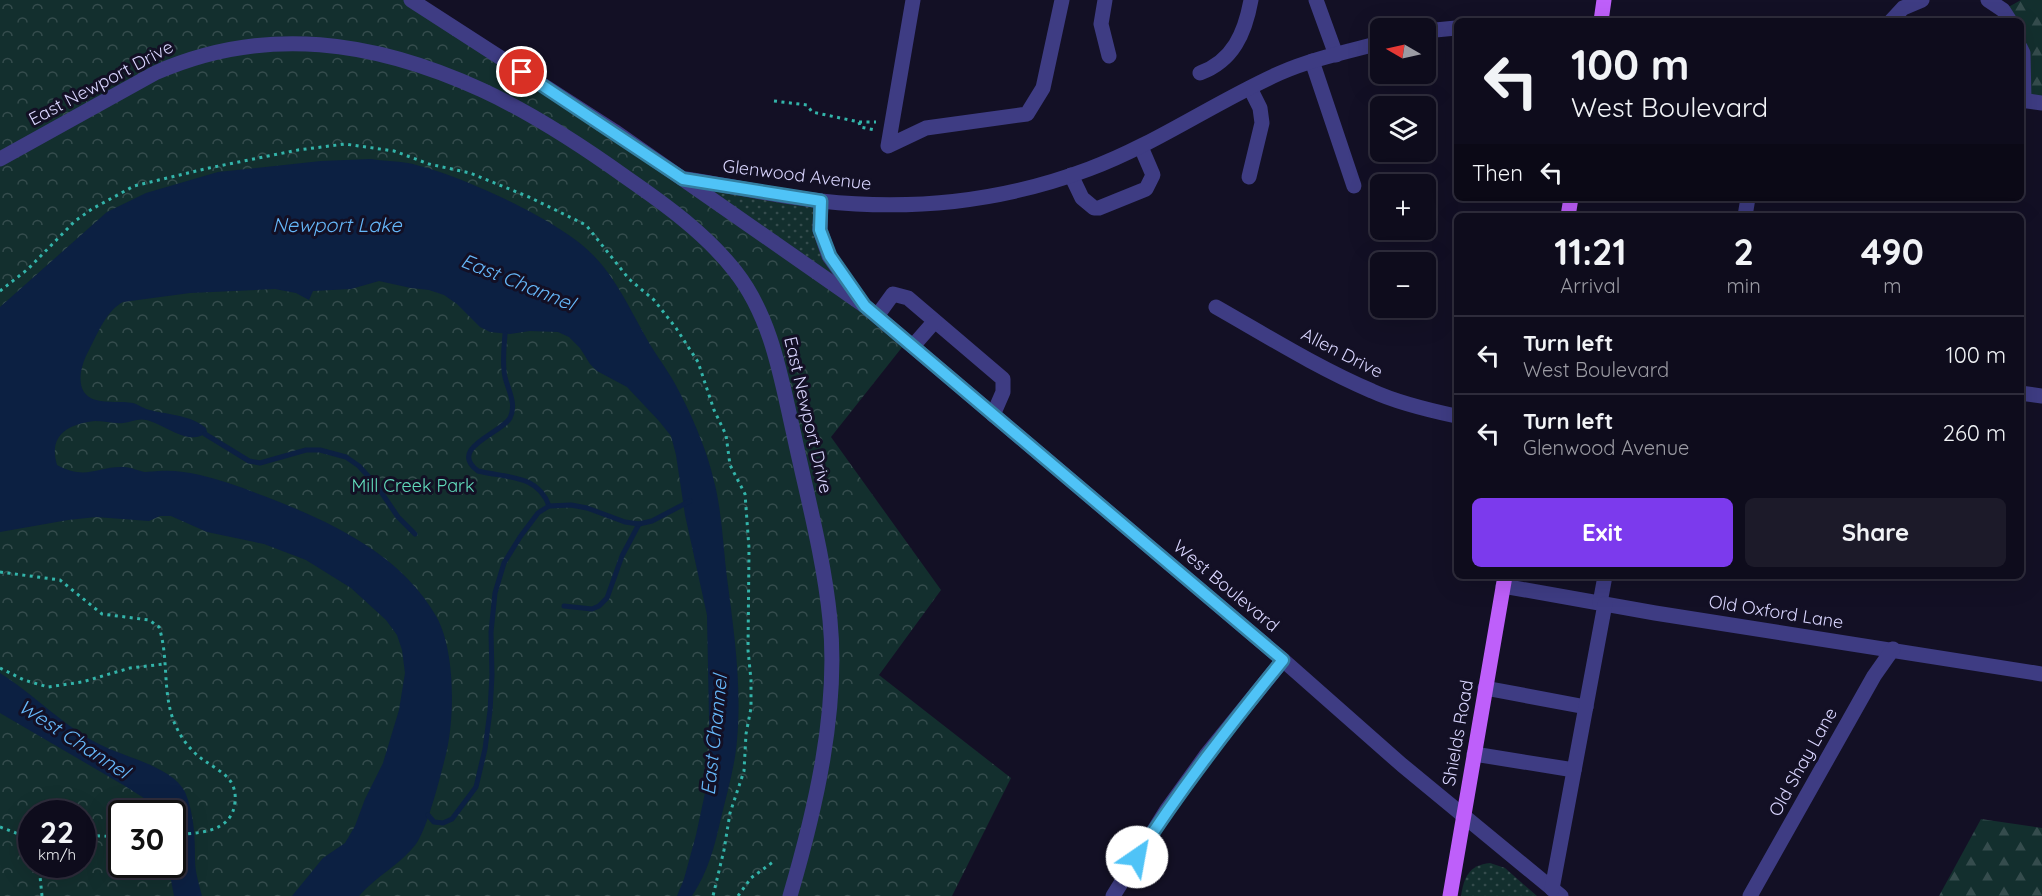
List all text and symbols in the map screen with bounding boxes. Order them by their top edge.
north arrow [1370,18,1436,84]
map controls [1370,18,1436,318]
street label: East Newport Drive [25,35,177,130]
text: 100 m [1571,38,1689,91]
icon: left [1472,42,1550,120]
pin [496,46,547,97]
icon: arrive [505,55,538,88]
text: West Boulevard [1571,90,1768,124]
button: layers [1370,96,1436,162]
street label: Glenwood Avenue [721,154,873,195]
icon: left [1535,156,1568,189]
text: Then [1472,159,1523,187]
button: + [1370,174,1436,240]
water label: Newport Lake [272,212,402,237]
text: 11:21 [1554,229,1626,274]
text: 2 [1733,229,1754,274]
text: 490 [1861,229,1924,274]
water label: East Channel [458,247,581,317]
button: − [1370,252,1436,318]
text: Arrival [1560,273,1620,298]
text: min [1727,273,1761,298]
text: m [1883,273,1901,298]
street label: Allen Drive [1298,322,1387,383]
text: Turn left [1523,329,1613,357]
street label: East Newport Drive [779,334,838,496]
icon: left [1472,339,1505,372]
text: 100 m [1946,341,2006,369]
text: West Boulevard [1523,357,1669,382]
text: Turn left [1523,407,1613,435]
icon: left [1472,417,1505,450]
text: 260 m [1943,419,2006,447]
text: Glenwood Avenue [1523,435,1689,460]
park label: Mill Creek Park [351,474,475,497]
button: Exit [1472,498,1733,567]
button: Share [1745,498,2006,567]
street label: West Boulevard [1169,535,1284,637]
street label: Old Oxford Lane [1707,590,1845,634]
water label: East Channel [695,671,732,796]
street label: Shields Road [1437,678,1478,788]
water label: West Channel [14,693,137,785]
street label: Old Shay Lane [1763,703,1842,820]
speed limit sign: 30 [108,800,186,878]
text: 22 [40,813,74,851]
position arrow [1105,825,1169,889]
text: km/h [38,845,76,864]

